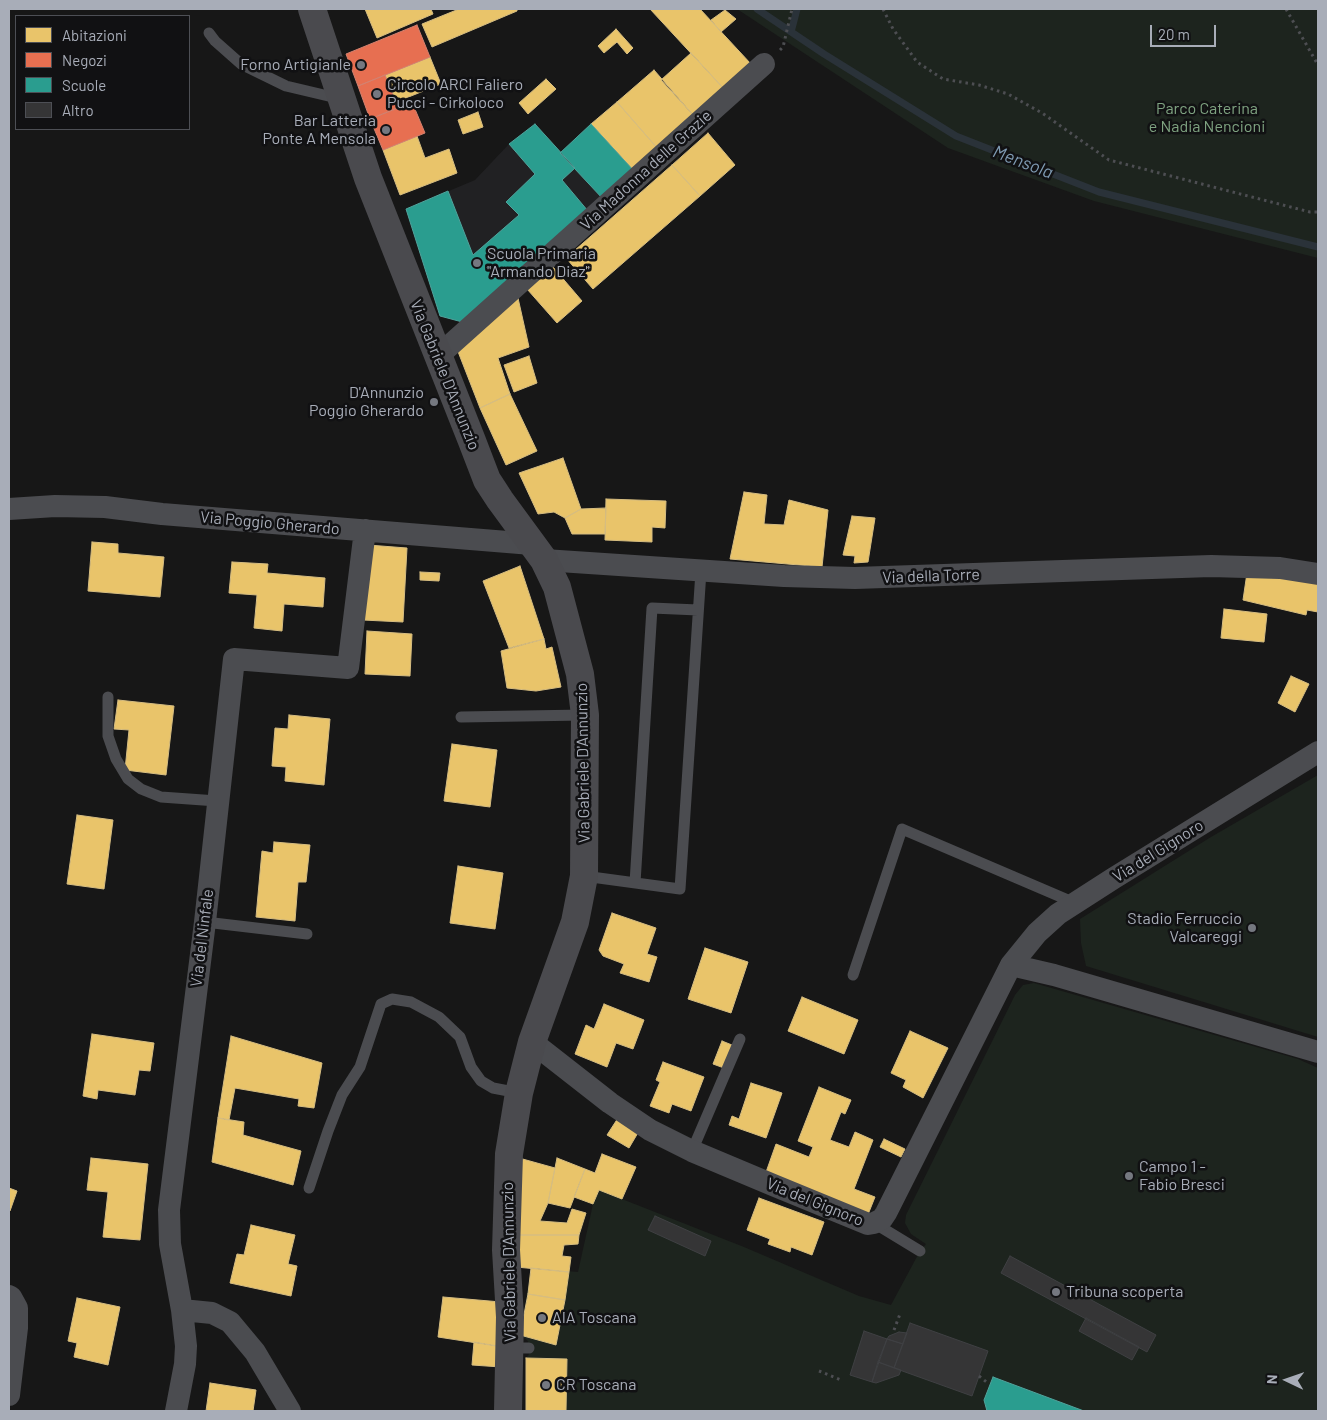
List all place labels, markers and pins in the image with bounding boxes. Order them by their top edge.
place label: Forno Artigianle [240,55,351,75]
marker: Forno Artigianle [355,59,367,71]
place label: Circolo ARCI Faliero Pucci - Cirkoloco [387,75,523,113]
marker: Circolo ARCI Faliero Pucci - Cirkoloco [371,88,383,100]
place label: Bar Latteria Ponte A Mensola [262,111,376,149]
marker: Bar Latteria Ponte A Mensola [380,124,392,136]
place label: Scuola Primaria "Armando Diaz" [487,244,596,282]
marker: Scuola Primaria "Armando Diaz" [471,257,483,269]
place label: D'Annunzio Poggio Gherardo [309,383,424,421]
marker: D'Annunzio Poggio Gherardo [428,396,440,408]
place label: Stadio Ferruccio Valcareggi [1127,909,1242,947]
marker: Stadio Ferruccio Valcareggi [1246,922,1258,934]
place label: Campo 1 - Fabio Bresci [1139,1157,1225,1195]
marker: Campo 1 - Fabio Bresci [1123,1170,1135,1182]
place label: Tribuna scoperta [1066,1282,1183,1302]
marker: Tribuna scoperta [1050,1286,1062,1298]
place label: AIA Toscana [552,1308,636,1328]
marker: AIA Toscana [536,1312,548,1324]
place label: CR Toscana [556,1375,636,1395]
marker: CR Toscana [540,1379,552,1391]

